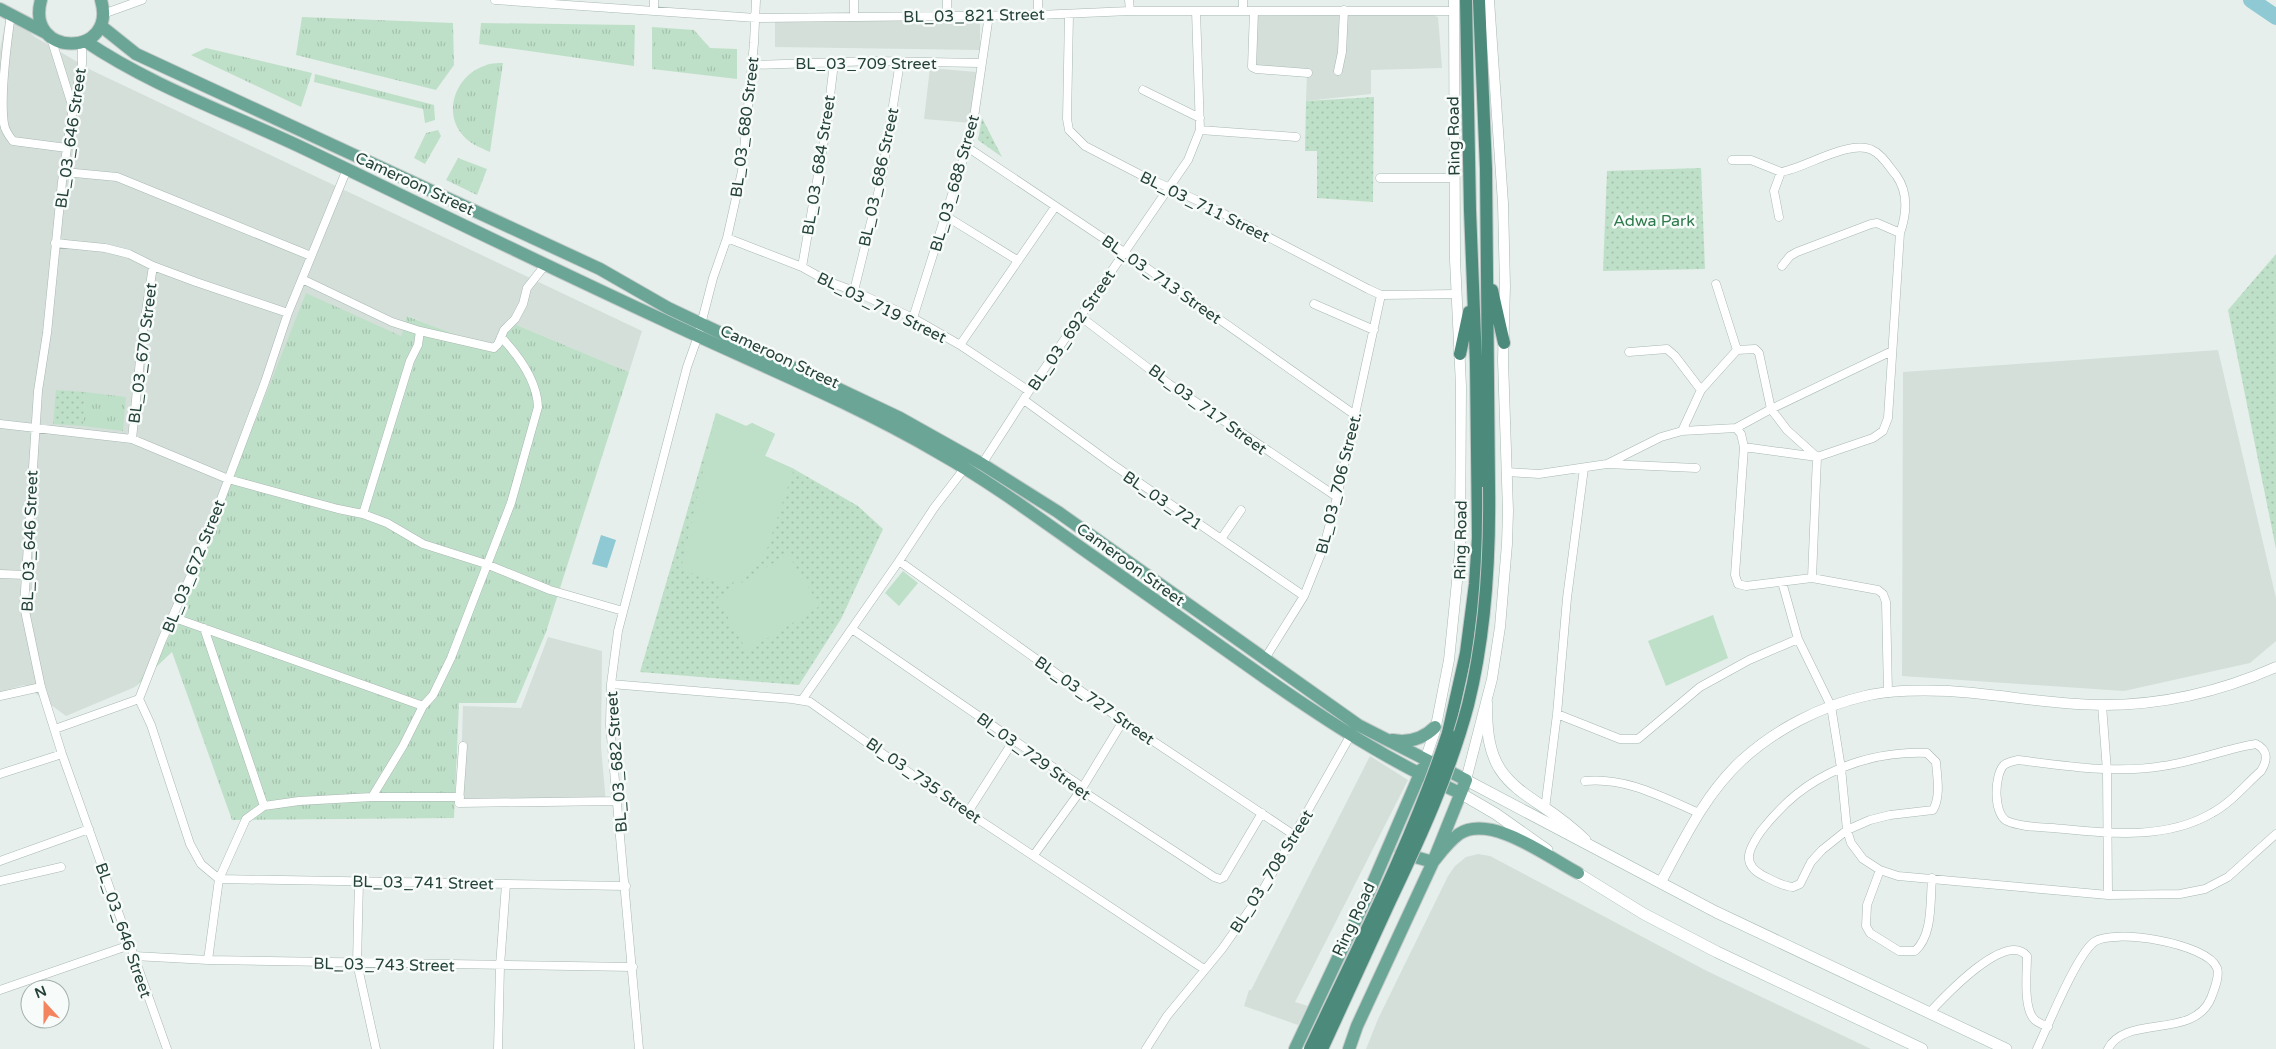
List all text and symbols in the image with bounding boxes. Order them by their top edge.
street label: BL_03_821 Street [903,5,1045,27]
street label: BL_03_709 Street [795,54,937,74]
street label: BL_03_680 Street [726,56,764,199]
street label: BL_03_646 Street [51,67,91,210]
street label: BL_03_684 Street [798,94,840,237]
street label: Ring Road [1443,96,1465,176]
street label: BL_03_686 Street [854,106,903,249]
street label: BL_03_688 Street [926,112,984,254]
street label: Cameroon Street [352,148,477,220]
street label: BL_03_711 Street [1137,167,1273,247]
park label: Adwa Park [1613,211,1695,231]
street label: BL_03_713 Street [1098,231,1225,329]
street label: BL_03_692 Street [1024,266,1120,395]
street label: BL_03_719 Street [814,268,950,348]
street label: BL_03_670 Street [124,282,162,425]
street label: Cameroon Street [717,321,842,393]
street label: BL_03_717 Street [1144,360,1271,459]
street label: BL_03_706 Street. [1312,410,1366,556]
street label: BL_03_721 [1119,467,1206,535]
street label: BL_03_646 Street [18,470,42,612]
street label: BL_03_672 Street [158,497,230,636]
street label: Ring Road [1450,500,1472,580]
street label: Cameroon Street [1072,519,1188,611]
street label: BL_03_727 Street [1031,652,1158,750]
street label: BL_03_682 Street [602,691,632,833]
street label: Bl_03_729 Street [972,709,1094,805]
street label: Bl_03_735 Street [862,734,985,828]
street label: BL_03_708 Street [1226,806,1318,937]
street label: BL_03_646 Street [91,860,156,1001]
street label: BL_03_741 Street [352,872,494,894]
street label: Ring Road [1328,879,1380,960]
street label: BL_03_743 Street [313,954,455,976]
north arrow [20,979,70,1029]
text: N [32,982,49,1002]

